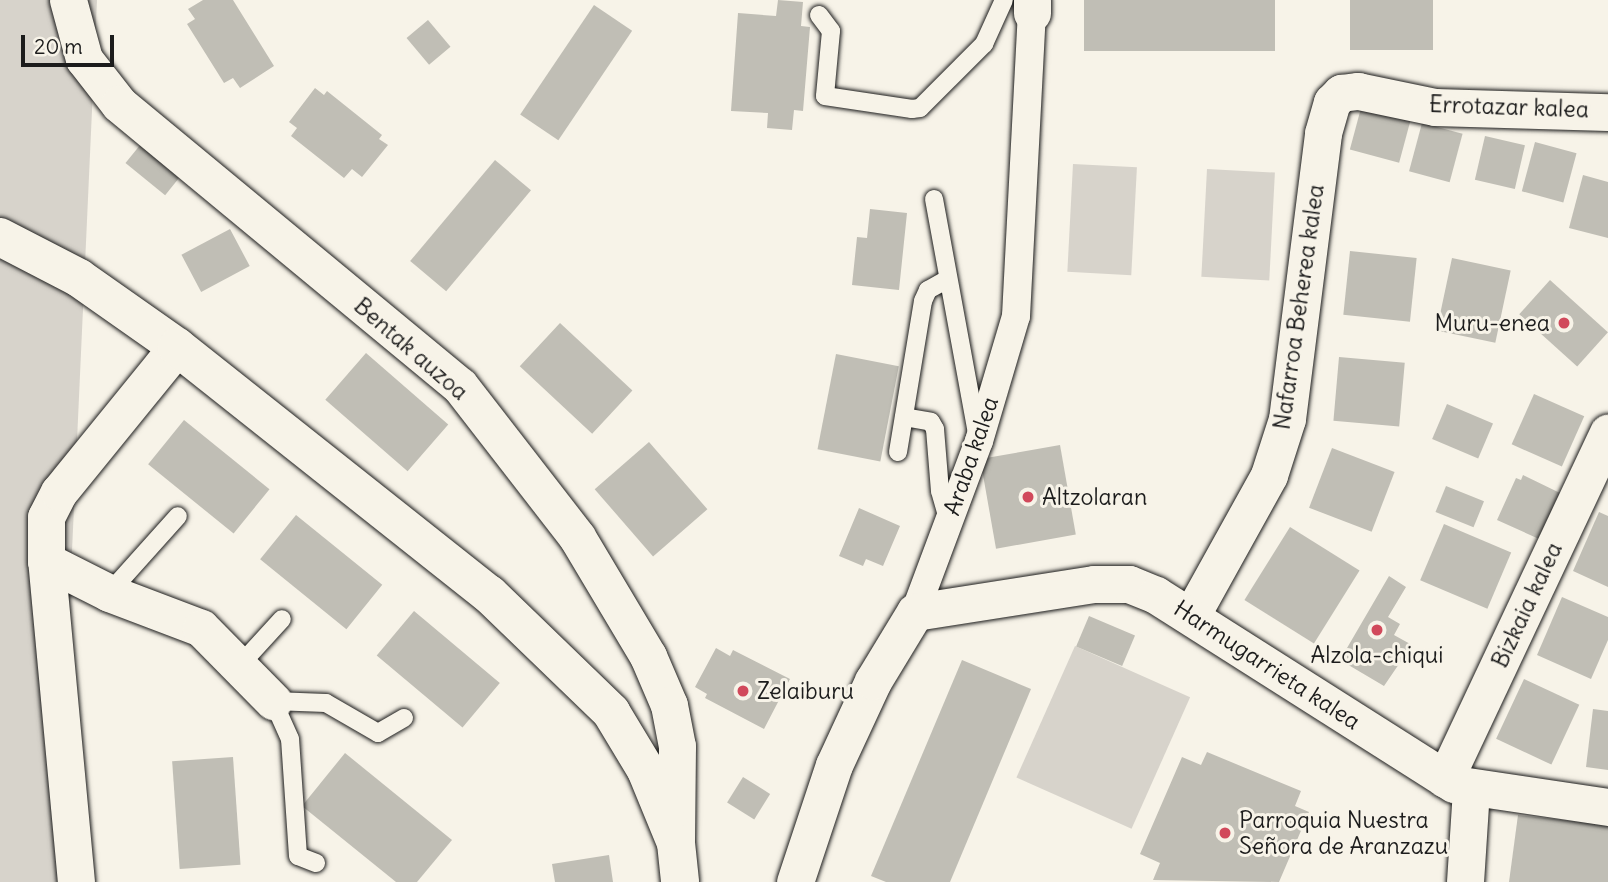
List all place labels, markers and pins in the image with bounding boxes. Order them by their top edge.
place label: Muru-enea [1434,309,1550,337]
marker: Muru-enea [1556,315,1572,331]
place label: Altzolaran [1042,483,1147,511]
marker: Altzolaran [1020,489,1036,505]
marker: Alzola-chiqui [1369,622,1385,638]
place label: Alzola-chiqui [1311,641,1443,669]
place label: Zelaiburu [757,677,854,705]
marker: Zelaiburu [735,683,751,699]
place label: Parroquia Nuestra Señora de Aranzazu [1239,806,1448,860]
marker: Parroquia Nuestra Señora de Aranzazu [1217,825,1233,841]

